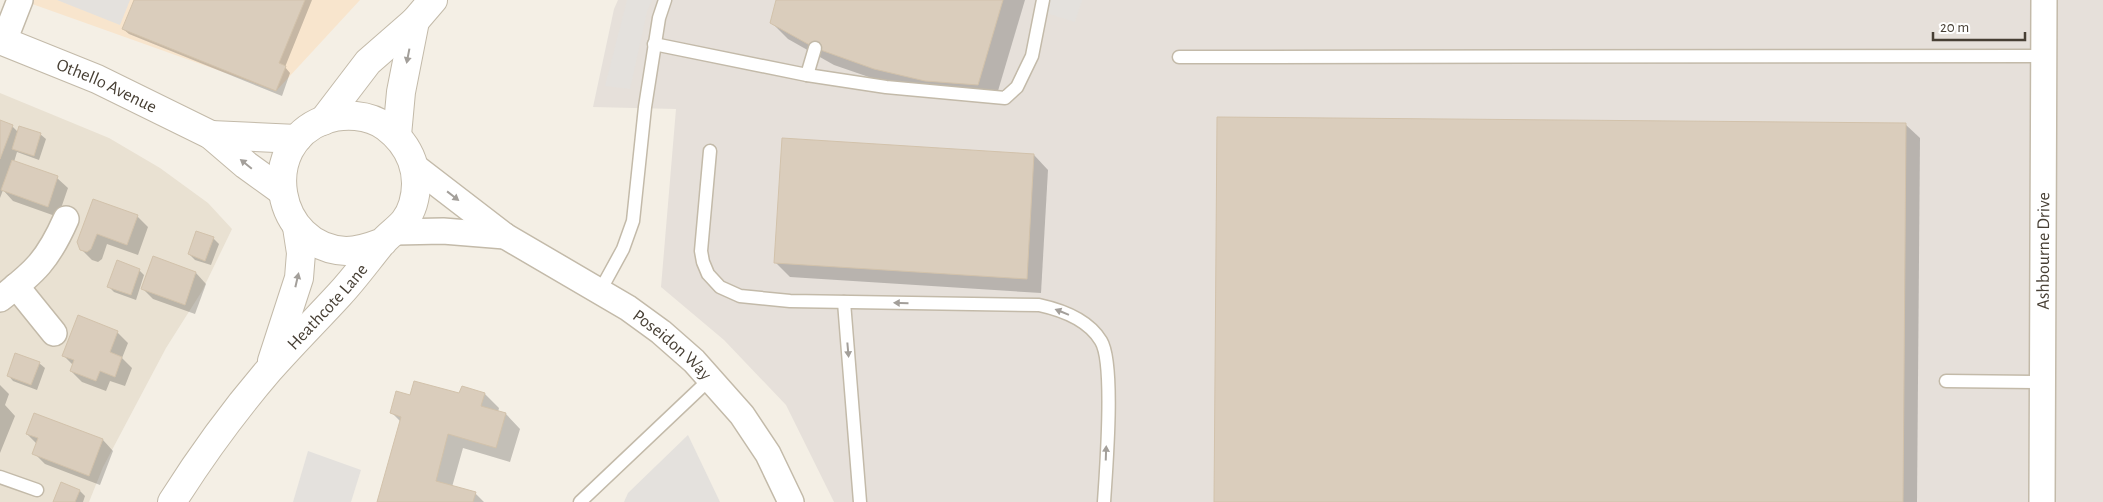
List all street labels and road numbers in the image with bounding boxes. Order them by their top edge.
street label: Othello Avenue [54,56,159,117]
street label: Ashbourne Drive [2035,192,2053,310]
street label: Heathcote Lane [284,261,371,354]
street label: Poseidon Way [629,307,715,384]

